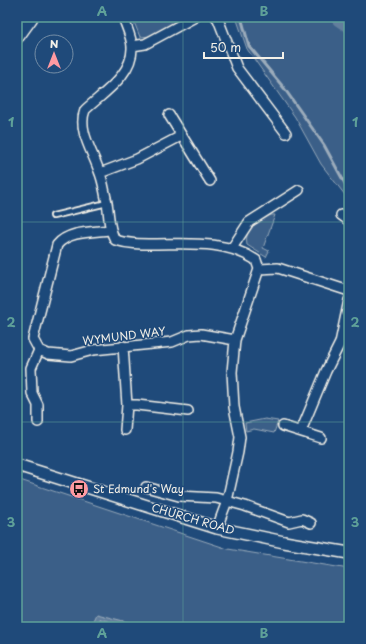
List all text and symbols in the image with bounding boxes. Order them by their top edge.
text: A [97,1,107,20]
text: B [260,1,269,20]
north arrow [34,34,74,74]
scale bar [204,34,283,60]
text: N [50,35,59,52]
text: 50 m [210,38,241,56]
text: 1 [8,112,14,131]
text: 1 [352,112,358,131]
text: 2 [6,312,16,331]
text: 2 [350,312,360,331]
street label: WYMUND WAY [81,322,167,349]
bus stop icon: St Edmund's Way [68,478,90,500]
place label: St Edmund's Way [93,480,184,497]
street label: CHURCH ROAD [150,499,237,539]
text: 3 [7,512,16,531]
text: 3 [351,512,360,531]
text: A [97,623,107,642]
text: B [260,623,269,642]

